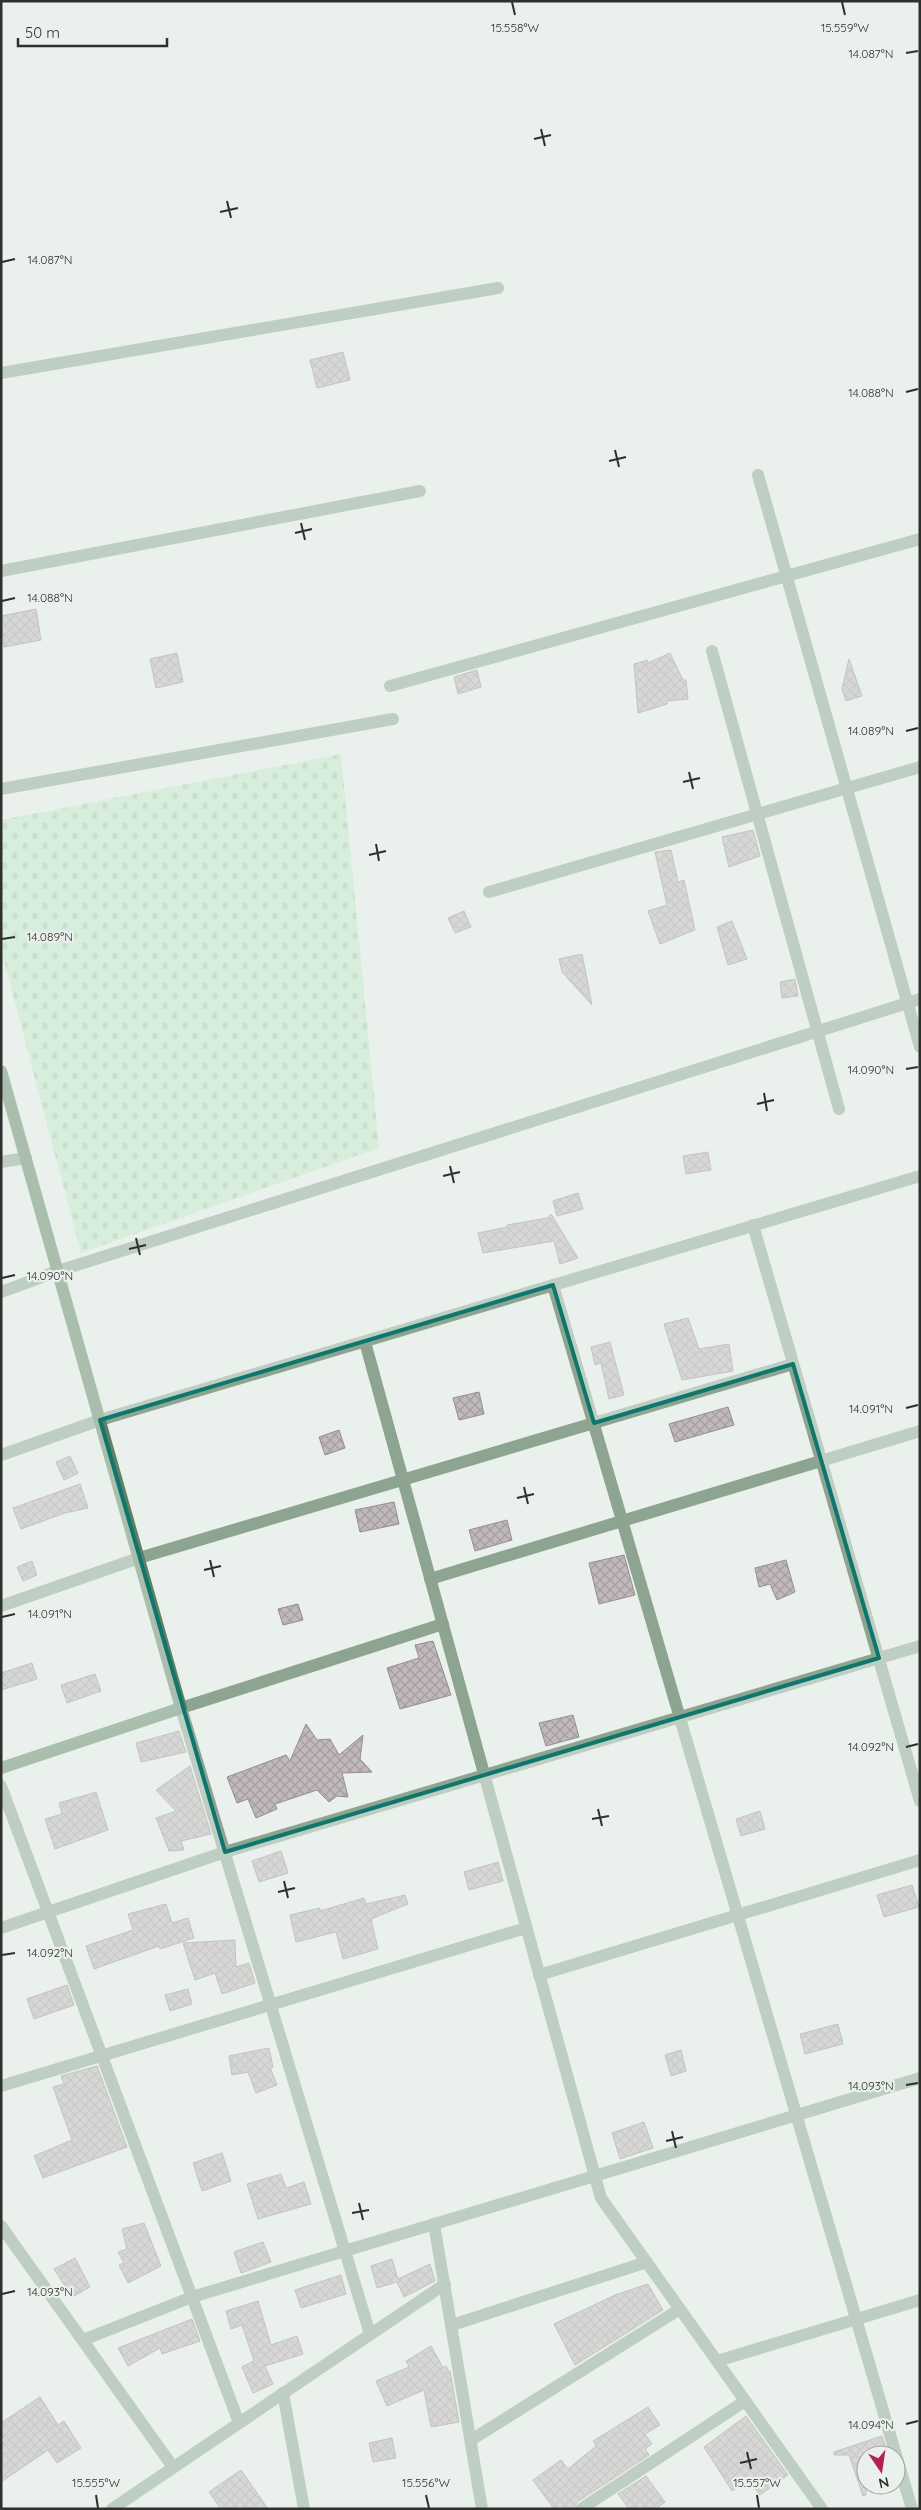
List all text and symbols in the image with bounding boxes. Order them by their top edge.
scale bar [18,15,166,47]
text: 15.558°W [491,20,539,35]
text: 15.559°W [821,20,870,35]
text: 50 m [25,23,60,42]
text: 14.087°N [849,46,893,61]
text: 14.087°N [28,252,72,267]
text: 14.088°N [848,385,894,400]
text: 14.088°N [27,590,73,605]
text: 14.089°N [848,723,894,738]
text: 14.089°N [27,929,73,944]
text: 14.090°N [848,1062,894,1077]
text: 14.090°N [27,1268,73,1283]
text: 14.091°N [849,1401,893,1416]
text: 14.091°N [28,1606,72,1621]
text: 14.092°N [848,1739,894,1754]
text: 14.092°N [27,1945,73,1960]
text: 14.093°N [848,2078,894,2093]
text: 14.093°N [27,2284,73,2299]
text: 14.094°N [848,2417,894,2432]
north arrow [856,2445,906,2495]
text: N [877,2473,891,2493]
text: 15.555°W [72,2475,120,2490]
text: 15.556°W [402,2475,450,2490]
text: 15.557°W [733,2475,781,2490]

